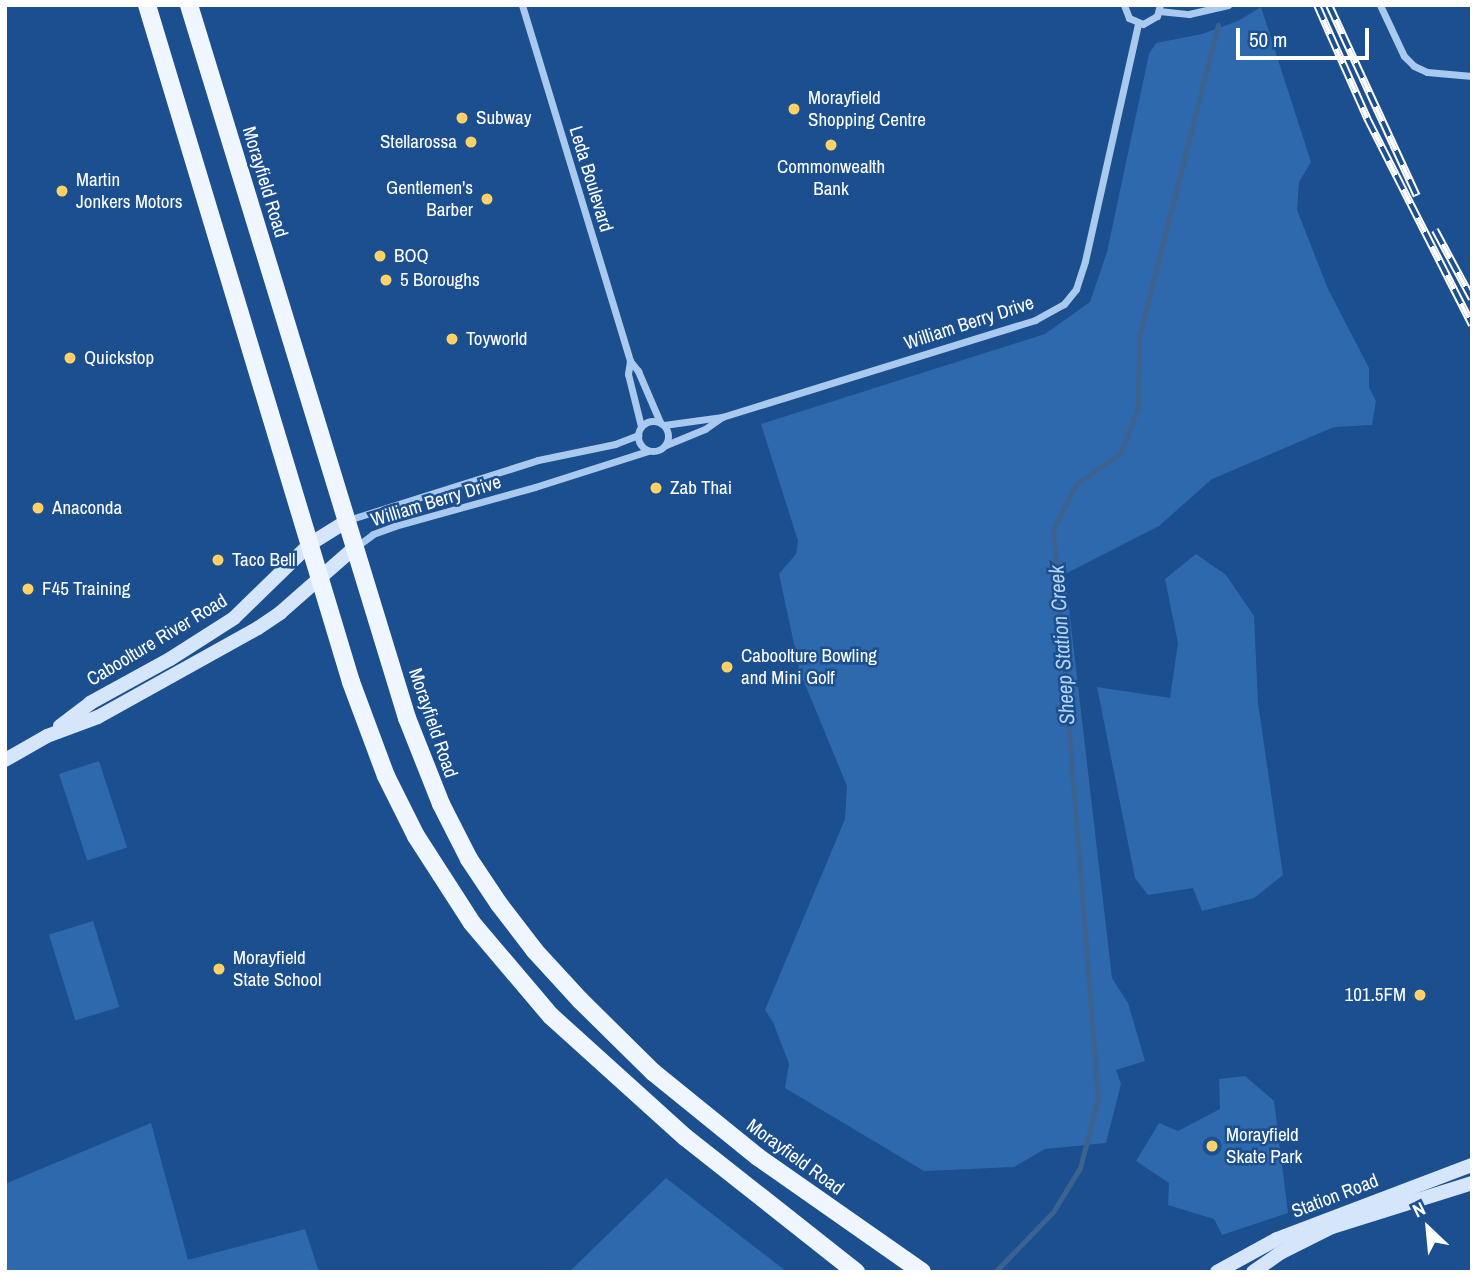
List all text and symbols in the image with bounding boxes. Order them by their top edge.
scale bar [1239,14,1372,58]
text: 50 m [1249,25,1287,54]
place label: Morayfield Shopping Centre [808,87,926,131]
marker: Morayfield Shopping Centre [786,101,802,117]
place label: Subway [476,107,531,129]
marker: Subway [454,110,470,126]
street label: Leda Boulevard [564,123,618,235]
street label: Morayfield Road [237,124,293,240]
place label: Stellarossa [380,131,457,153]
marker: Stellarossa [463,134,479,150]
marker: Commonwealth Bank [823,137,839,153]
place label: Commonwealth Bank [777,156,885,200]
place label: Martin Jonkers Motors [76,169,182,213]
place label: Gentlemen's Barber [386,177,473,221]
marker: Martin Jonkers Motors [54,183,70,199]
marker: Gentlemen's Barber [479,191,495,207]
place label: BOQ [394,245,429,267]
marker: BOQ [372,248,388,264]
place label: 5 Boroughs [400,269,480,291]
marker: 5 Boroughs [378,272,394,288]
street label: William Berry Drive [901,291,1037,355]
place label: Toyworld [466,328,527,350]
marker: Toyworld [444,331,460,347]
place label: Quickstop [84,347,154,369]
marker: Quickstop [62,350,78,366]
street label: William Berry Drive [368,470,504,532]
place label: Zab Thai [670,477,732,499]
marker: Zab Thai [648,480,664,496]
place label: Anaconda [52,497,122,519]
marker: Anaconda [30,500,46,516]
place label: Taco Bell [232,549,296,571]
marker: Taco Bell [210,552,226,568]
water label: Sheep Station Creek [1044,564,1080,726]
place label: F45 Training [42,578,131,600]
marker: F45 Training [20,581,36,597]
street label: Caboolture River Road [83,589,231,691]
place label: Caboolture Bowling and Mini Golf [741,645,877,689]
marker: Caboolture Bowling and Mini Golf [719,659,735,675]
street label: Morayfield Road [404,665,462,781]
place label: Morayfield State School [233,947,321,991]
marker: Morayfield State School [211,961,227,977]
place label: 101.5FM [1345,984,1406,1006]
marker: 101.5FM [1412,987,1428,1003]
street label: Morayfield Road [742,1114,848,1200]
place label: Morayfield Skate Park [1226,1124,1302,1168]
marker: Morayfield Skate Park [1204,1138,1220,1154]
street label: Station Road [1288,1169,1382,1223]
north arrow [1393,1193,1463,1263]
text: N [1408,1195,1430,1223]

